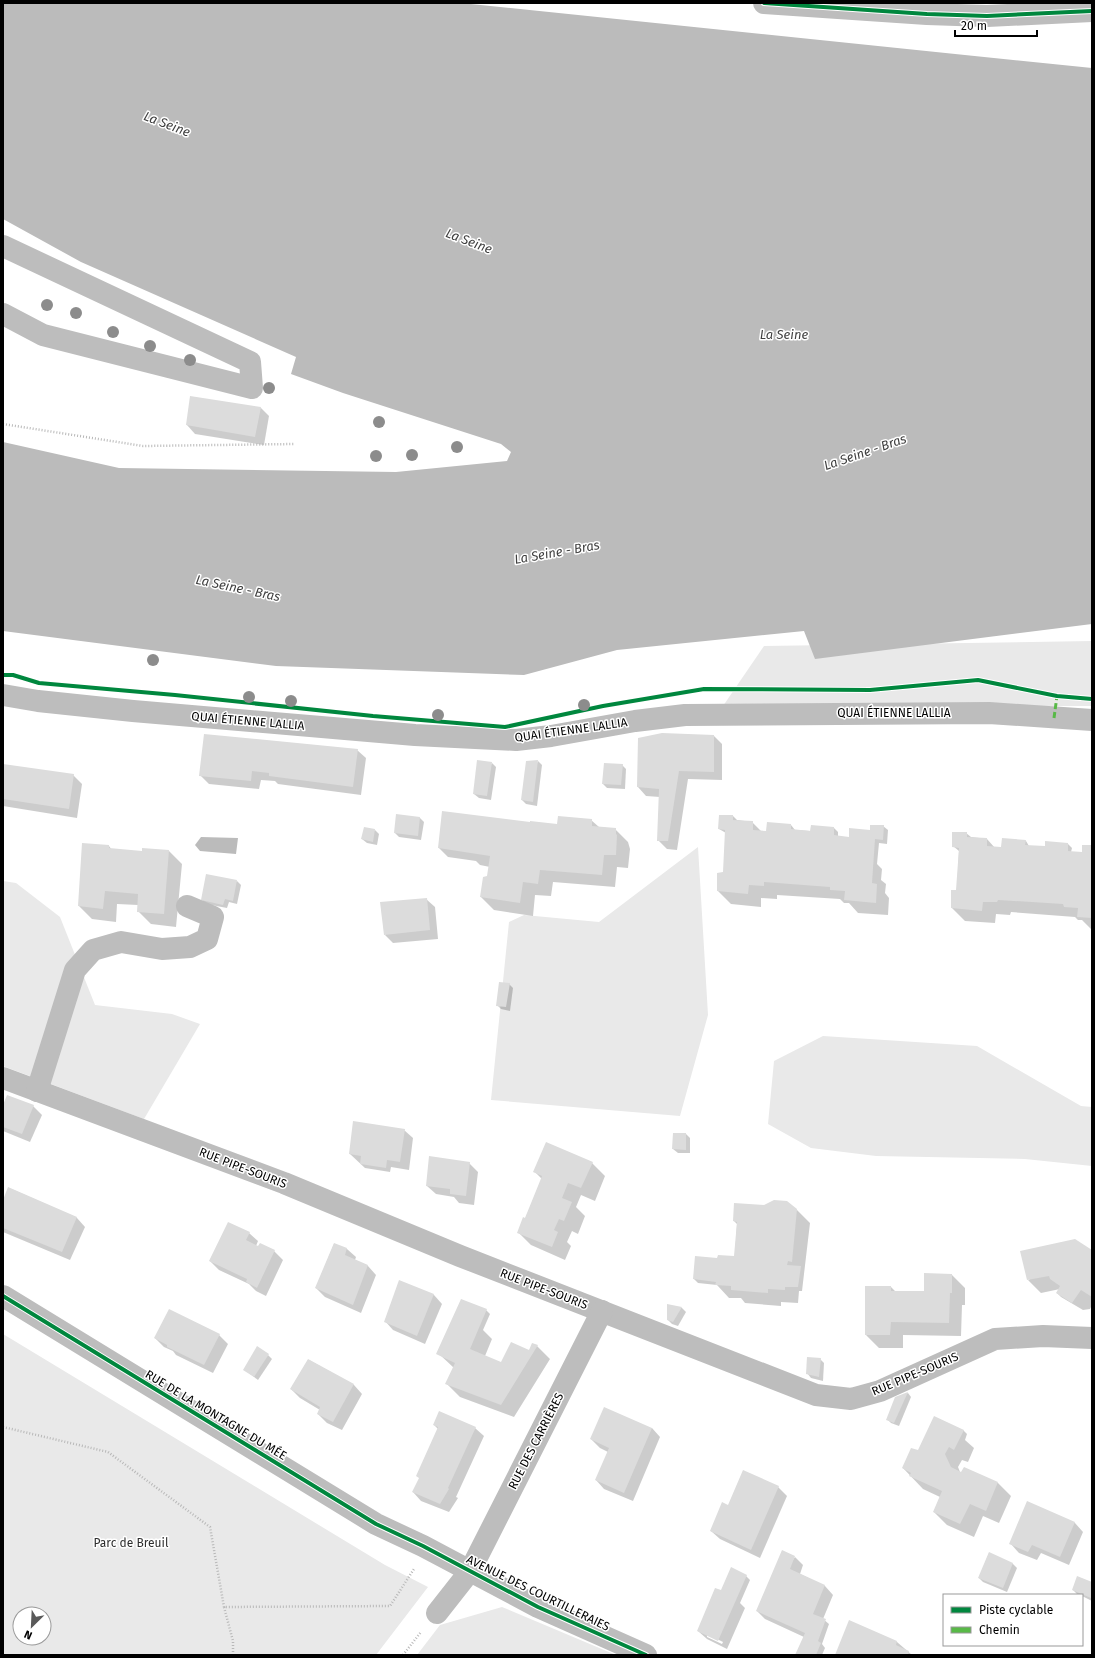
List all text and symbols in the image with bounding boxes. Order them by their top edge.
scale bar [955,12,1037,38]
text: 20 m [961,19,987,33]
water label: La Seine [142,108,193,140]
water label: La Seine [444,225,495,257]
water label: La Seine [760,327,809,342]
water label: La Seine - Bras [822,431,908,473]
water label: La Seine - Bras [513,537,601,567]
water label: La Seine - Bras [194,572,282,604]
street label: QUAI ÉTIENNE LALLIA [837,705,951,720]
street label: QUAI ÉTIENNE LALLIA [191,708,305,733]
street label: QUAI ÉTIENNE LALLIA [514,714,628,745]
street label: RUE PIPE-SOURIS [197,1145,289,1191]
street label: RUE PIPE-SOURIS [498,1266,590,1312]
street label: RUE PIPE-SOURIS [870,1349,961,1399]
street label: RUE DE LA MONTAGNE DU MÉE [143,1366,290,1463]
street label: RUE DES CARRIÈRES [505,1389,567,1492]
park label: Parc de Breuil [94,1536,169,1550]
street label: AVENUE DES COURTILLERAIES [464,1552,612,1634]
legend [943,1594,1083,1646]
text: Piste cyclable [979,1603,1053,1617]
north arrow [12,1606,52,1646]
text: Chemin [979,1623,1020,1637]
text: N [22,1627,34,1642]

